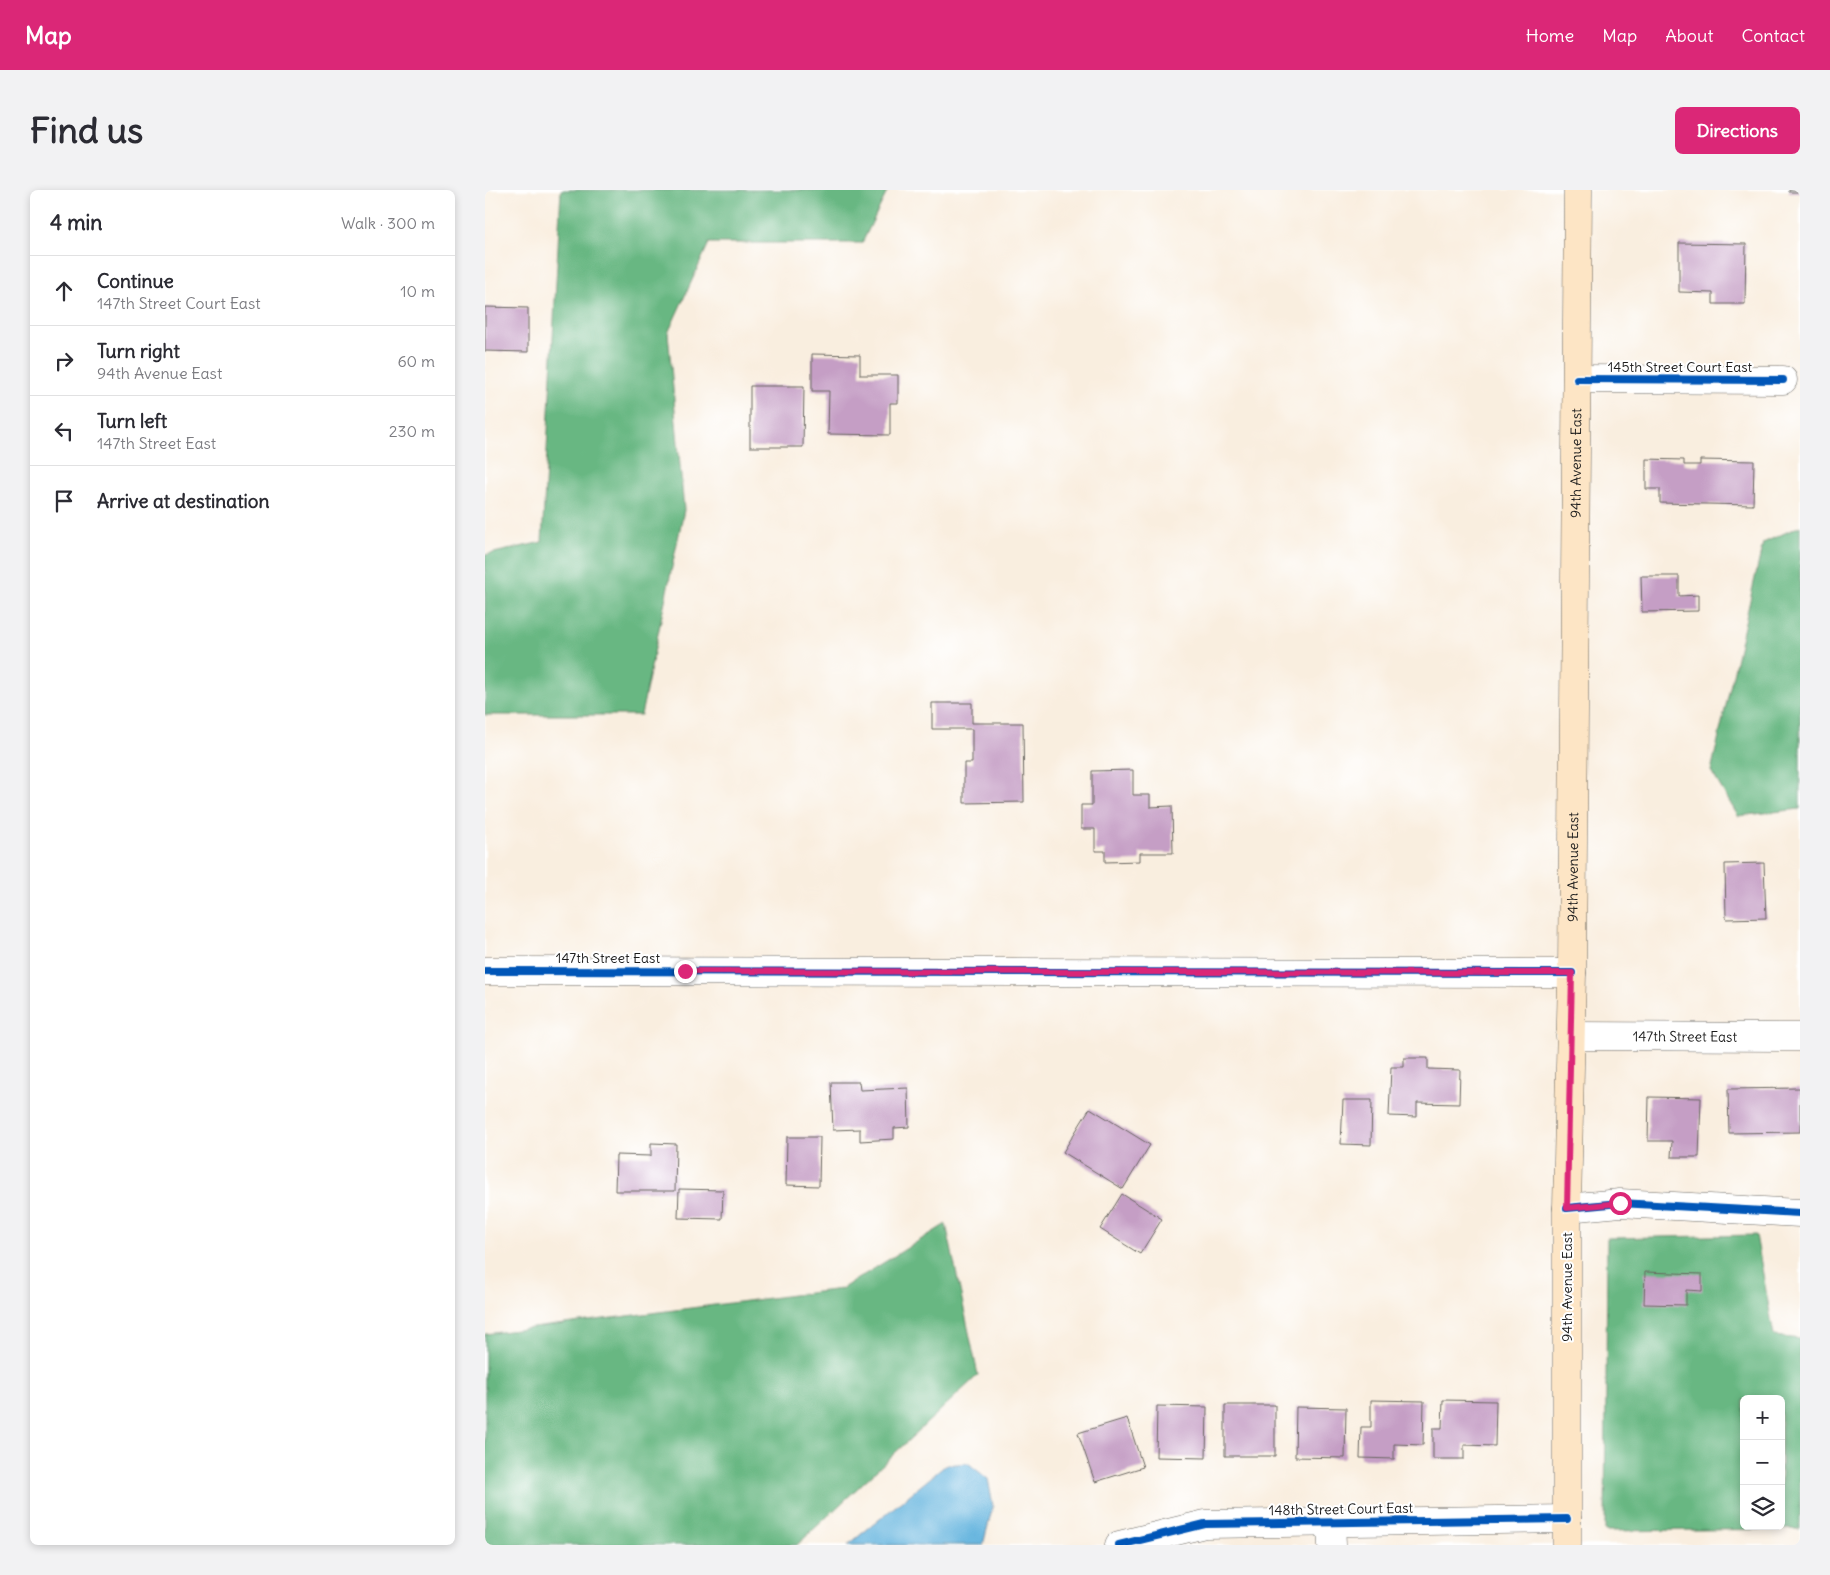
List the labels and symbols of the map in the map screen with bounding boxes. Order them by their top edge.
street label: 145th Street Court East [1608,358,1753,376]
street label: 94th Avenue East [1566,408,1585,518]
street label: 94th Avenue East [1563,812,1582,922]
street label: 147th Street East [556,949,660,967]
route end [674,960,697,983]
street label: 147th Street East [1633,1027,1738,1046]
route start [1609,1192,1632,1215]
street label: 94th Avenue East [1558,1232,1576,1342]
street label: 148th Street Court East [1269,1499,1414,1519]

